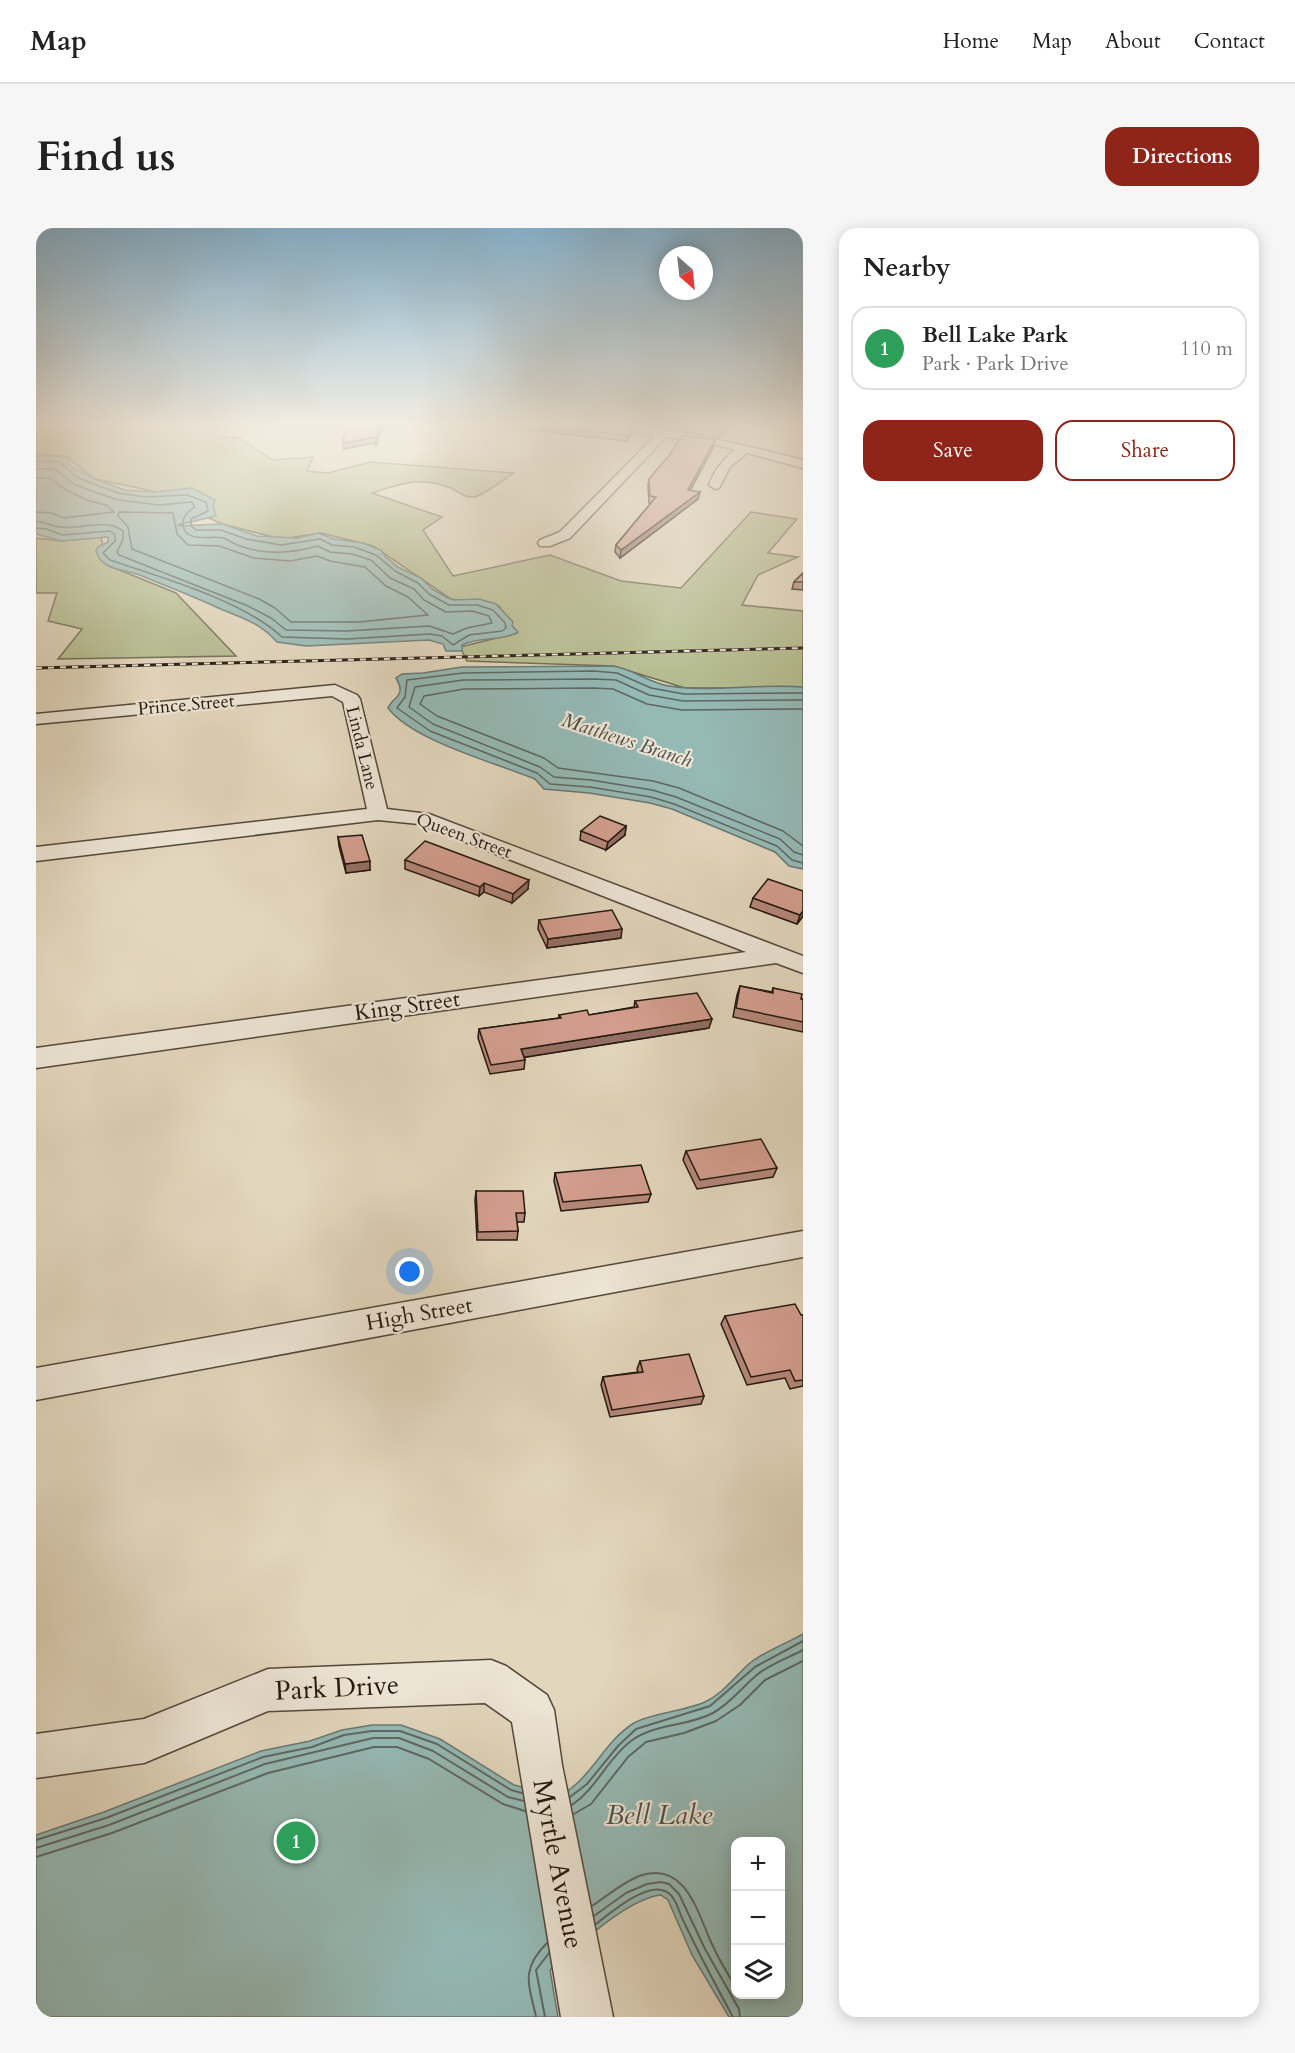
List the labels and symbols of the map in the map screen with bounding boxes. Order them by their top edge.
north arrow [659,246,713,300]
street label: Prince Street [137,688,236,722]
street label: Linda Lane [340,704,384,792]
water label: Matthews Branch [558,706,696,774]
street label: Queen Street [413,807,516,865]
street label: King Street [352,984,462,1028]
your location [395,1257,424,1286]
street label: High Street [363,1290,475,1338]
street label: Park Drive [274,1666,400,1710]
street label: Myrtle Avenue [523,1776,593,1952]
water label: Bell Lake [606,1796,712,1834]
pin: 1 [276,1818,316,1864]

